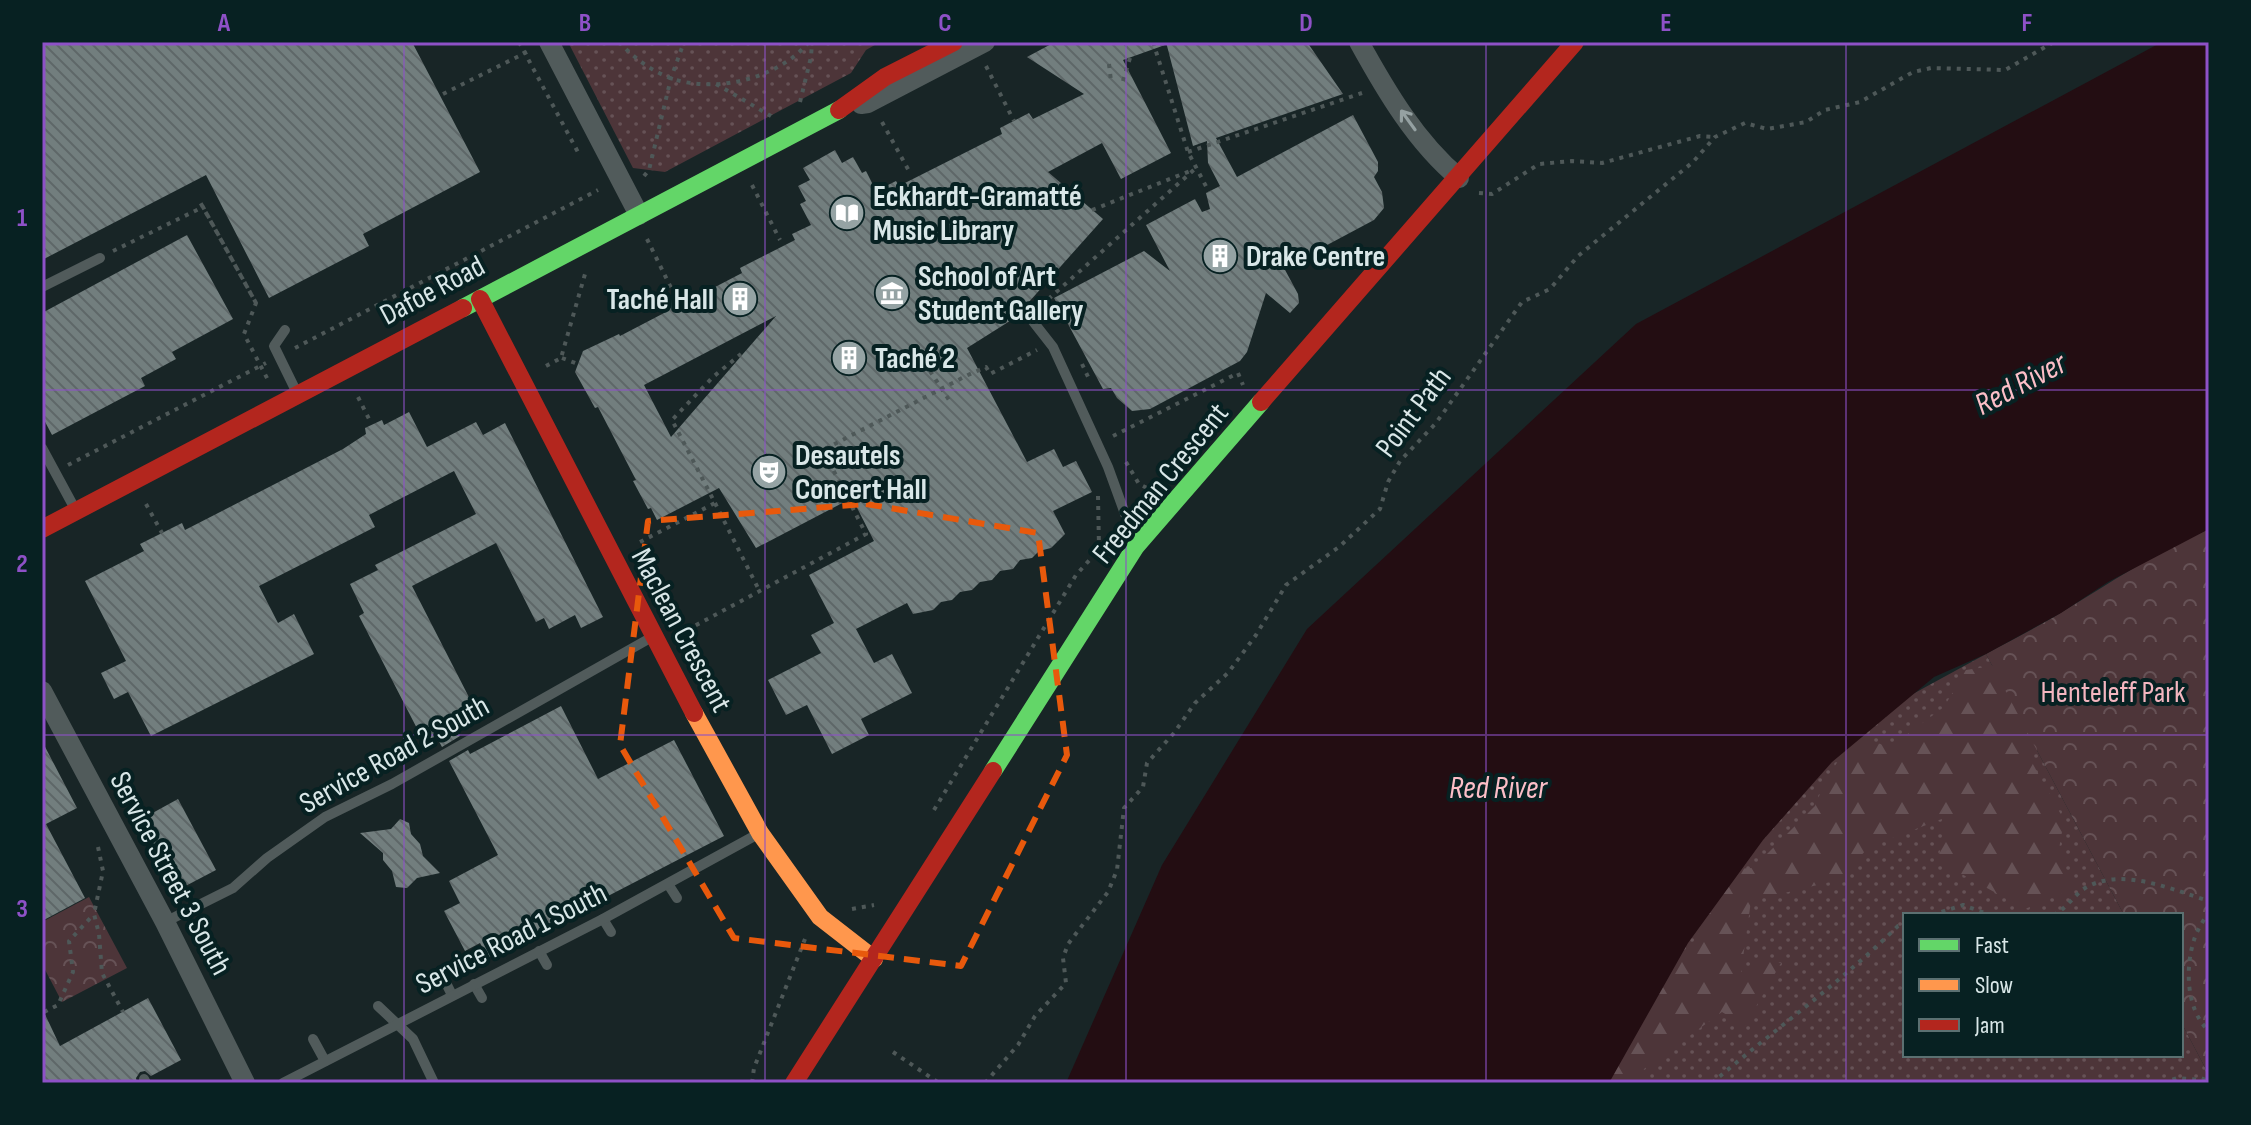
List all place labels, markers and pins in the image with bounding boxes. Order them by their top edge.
place label: Eckhardt-Gramatté Music Library [873,179,1082,249]
library icon: Eckhardt-Gramatté Music Library [828,194,866,232]
building icon: Drake Centre [1201,237,1239,275]
place label: Drake Centre [1246,239,1385,275]
place label: School of Art Student Gallery [918,259,1084,329]
museum icon: School of Art Student Gallery [873,274,911,312]
building icon: Taché Hall [721,280,759,318]
place label: Taché Hall [607,282,714,318]
building icon: Taché 2 [830,339,868,377]
place label: Taché 2 [875,341,955,377]
place label: Desautels Concert Hall [795,438,927,508]
theatre icon: Desautels Concert Hall [750,453,788,491]

